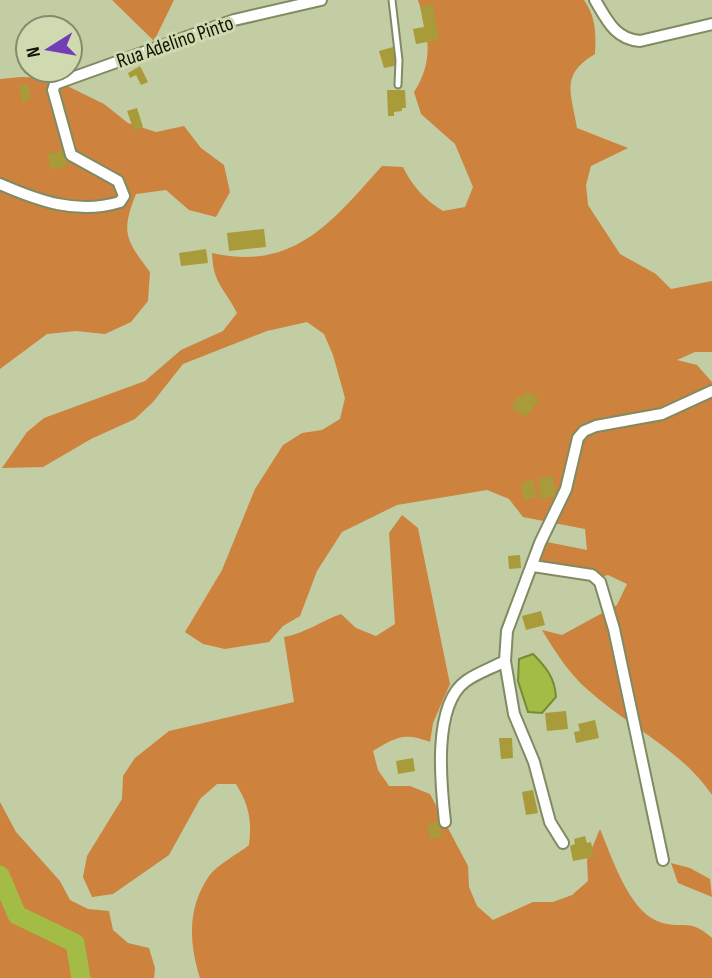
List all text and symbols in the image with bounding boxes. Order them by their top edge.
street label: Rua Adelino Pinto [113,10,237,74]
north arrow [14,14,84,84]
text: N [22,45,46,59]

